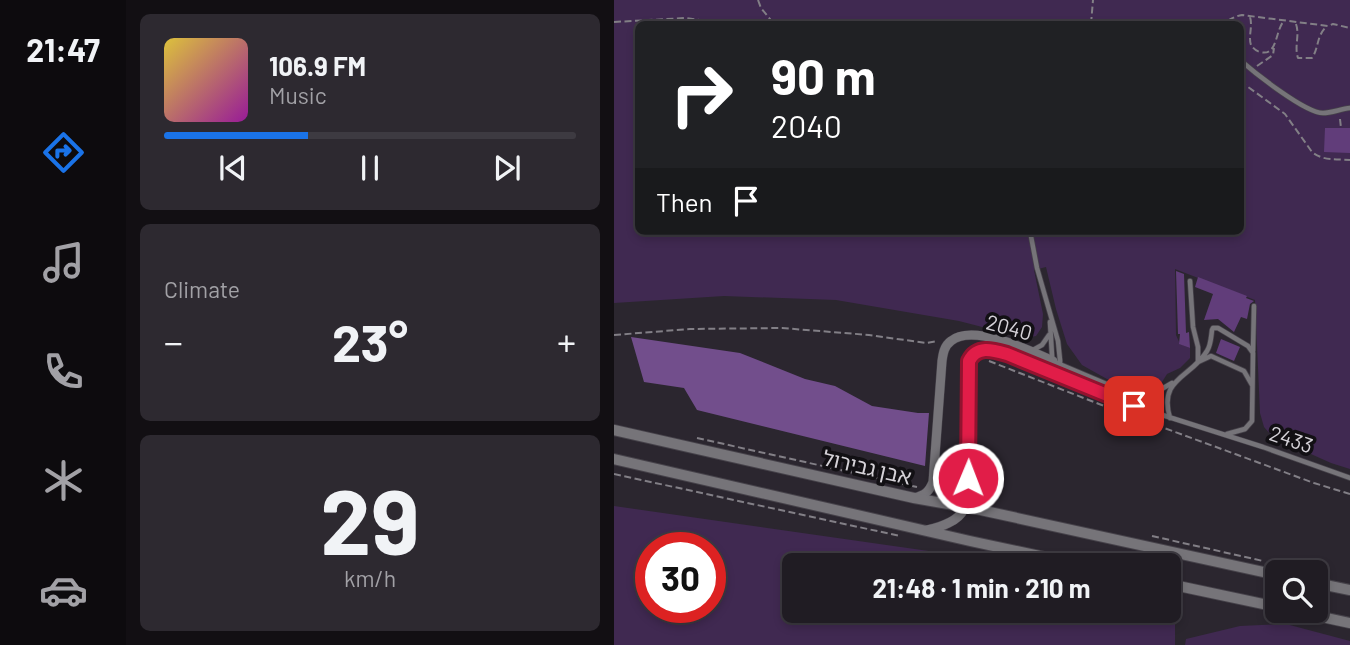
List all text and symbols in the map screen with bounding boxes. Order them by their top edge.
text: 21:47 [26,30,100,68]
text: 90 m [771,46,876,105]
icon: right [656,49,747,140]
text: 106.9 FM [269,50,366,81]
text: Music [269,81,327,109]
text: 2040 [771,106,842,144]
icon: directions [39,128,88,177]
icon: previous [214,149,252,187]
icon: pause [351,149,389,187]
icon: next [488,149,526,187]
icon: arrive [727,182,765,220]
text: Then [656,186,713,217]
icon: music [39,238,88,287]
text: Climate [164,275,240,303]
street label: 2040 [984,308,1035,345]
text: 23° [332,310,408,372]
text: − [164,318,183,364]
text: + [557,318,576,364]
icon: phone [39,347,88,396]
pin [1104,376,1164,436]
icon: arrive [1115,387,1153,425]
street label: 2433 [1266,420,1317,458]
position arrow [931,441,1005,515]
street label: אבן גבירול [820,444,914,489]
icon: climate [39,456,88,505]
text: 29 [320,464,420,573]
speed limit sign: 30 [635,532,726,623]
map controls [1265,560,1328,623]
button: search [1265,560,1328,623]
text: km/h [344,564,396,592]
icon: car [39,566,88,615]
text: 21:48 · 1 min · 210 m [872,572,1091,603]

